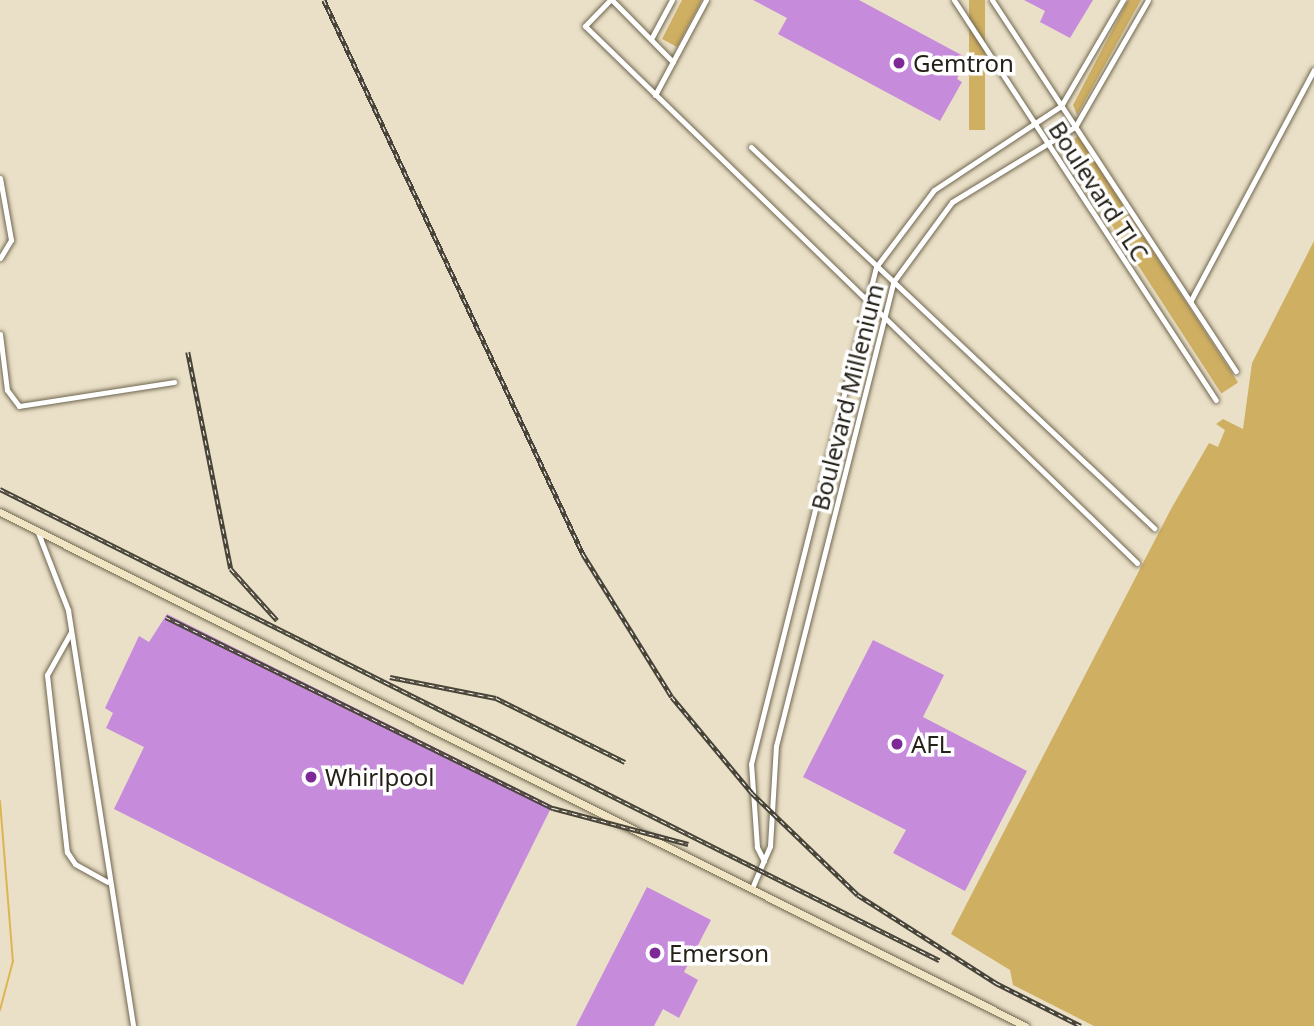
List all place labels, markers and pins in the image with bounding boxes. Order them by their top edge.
place label: Gemtron [913,49,1014,77]
marker: Gemtron [891,55,907,71]
place label: AFL [911,730,951,758]
marker: AFL [889,736,905,752]
place label: Whirlpool [325,763,434,791]
marker: Whirlpool [303,769,319,785]
place label: Emerson [669,939,769,967]
marker: Emerson [647,945,663,961]

